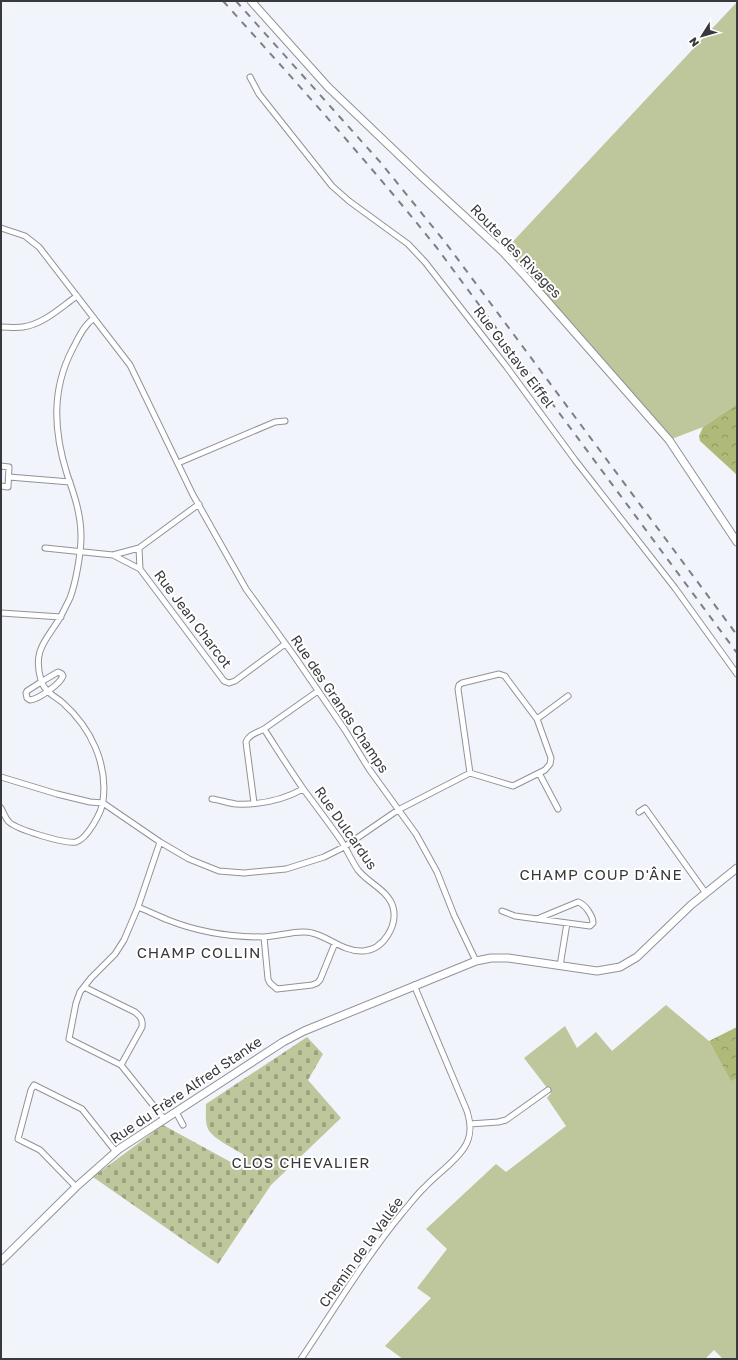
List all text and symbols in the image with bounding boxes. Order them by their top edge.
north arrow [682,16,722,56]
text: N [686,35,701,50]
street label: Route des Rivages [467,200,565,301]
street label: Rue Gustave Eiffel [471,303,558,411]
street label: Rue Jean Charcot [151,566,236,671]
street label: Rue des Grands Champs [288,632,393,776]
street label: Rue Dulcardus [312,783,381,872]
district label: CHAMP COUP D'ÂNE [519,865,683,883]
district label: CHAMP COLLIN [137,943,261,961]
street label: Rue du Frère Alfred Stanke [107,1032,265,1147]
district label: CLOS CHEVALIER [232,1153,370,1171]
street label: Chemin de la Vallée [315,1193,406,1310]

